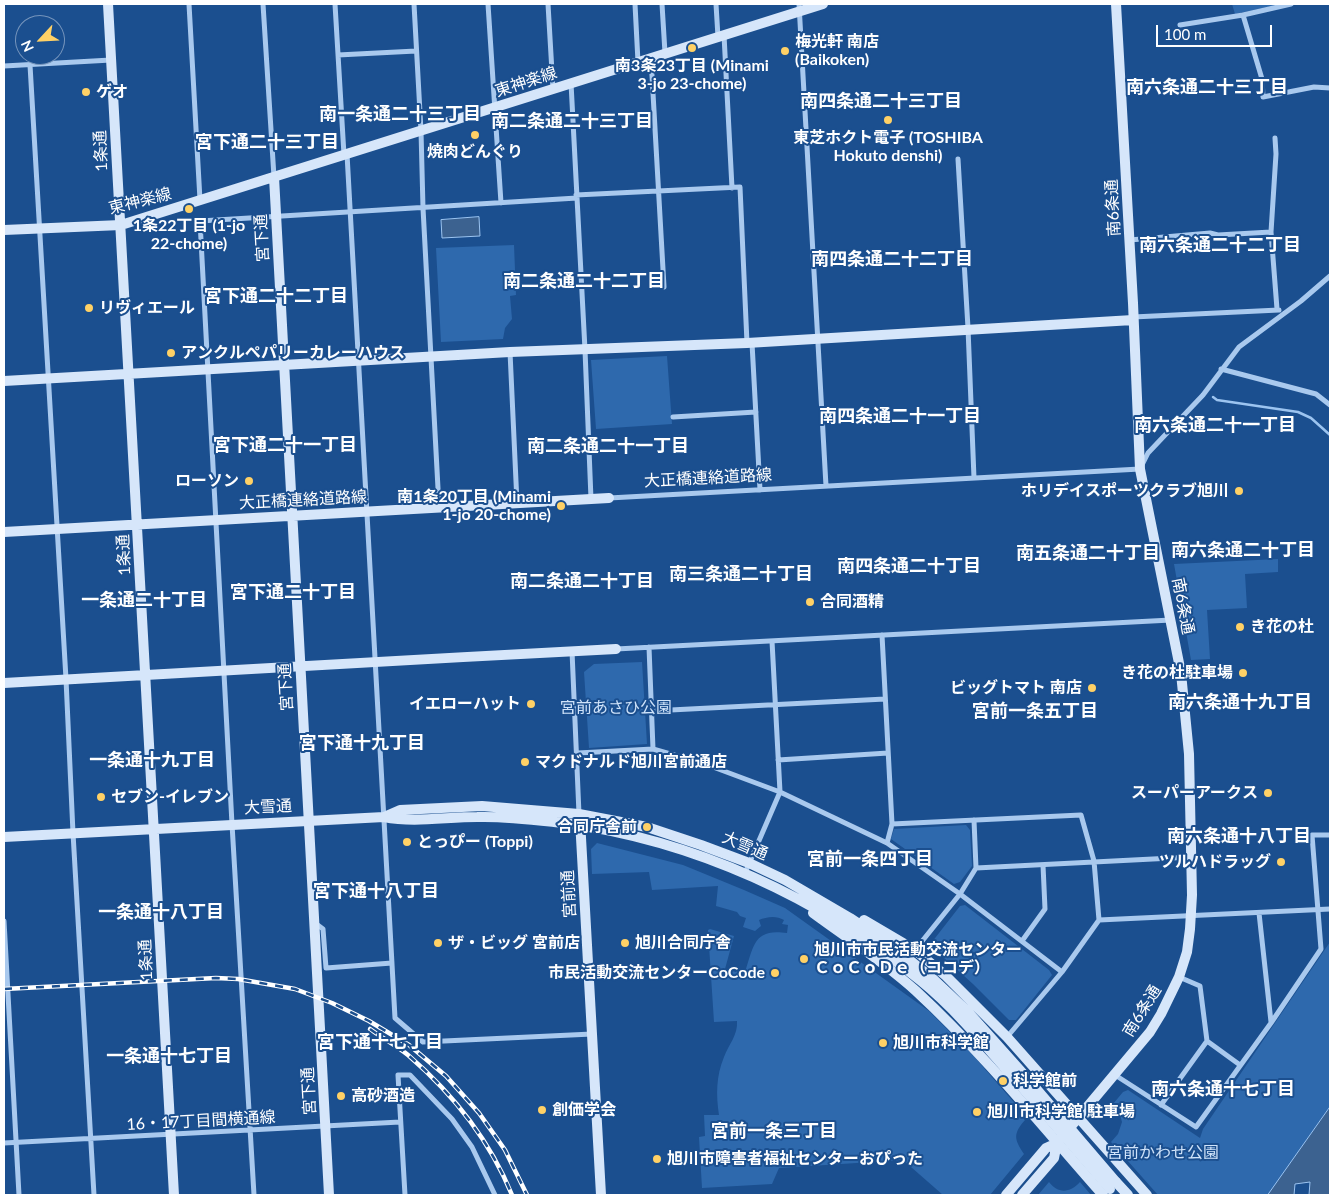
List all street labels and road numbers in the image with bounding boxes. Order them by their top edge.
street label: 東神楽線 [493,63,559,101]
street label: 1条通 [90,130,112,172]
street label: 南6条通 [1102,179,1124,237]
street label: 東神楽線 [107,184,173,218]
street label: 宮下通 [251,214,273,262]
street label: 大正橋連絡道路線 [644,465,772,491]
street label: 大正橋連絡道路線 [239,487,367,513]
street label: 1条通 [113,534,135,576]
street label: 南6条通 [1168,576,1198,636]
street label: 宮下通 [275,663,297,711]
street label: 大雪通 [244,796,292,818]
street label: 大雪通 [719,828,771,864]
street label: 宮前通 [558,870,580,918]
street label: 1条通 [135,939,157,981]
street label: 南6条通 [1119,982,1165,1040]
street label: 宮下通 [298,1067,320,1115]
street label: 16・17丁目間横通線 [126,1108,276,1134]

